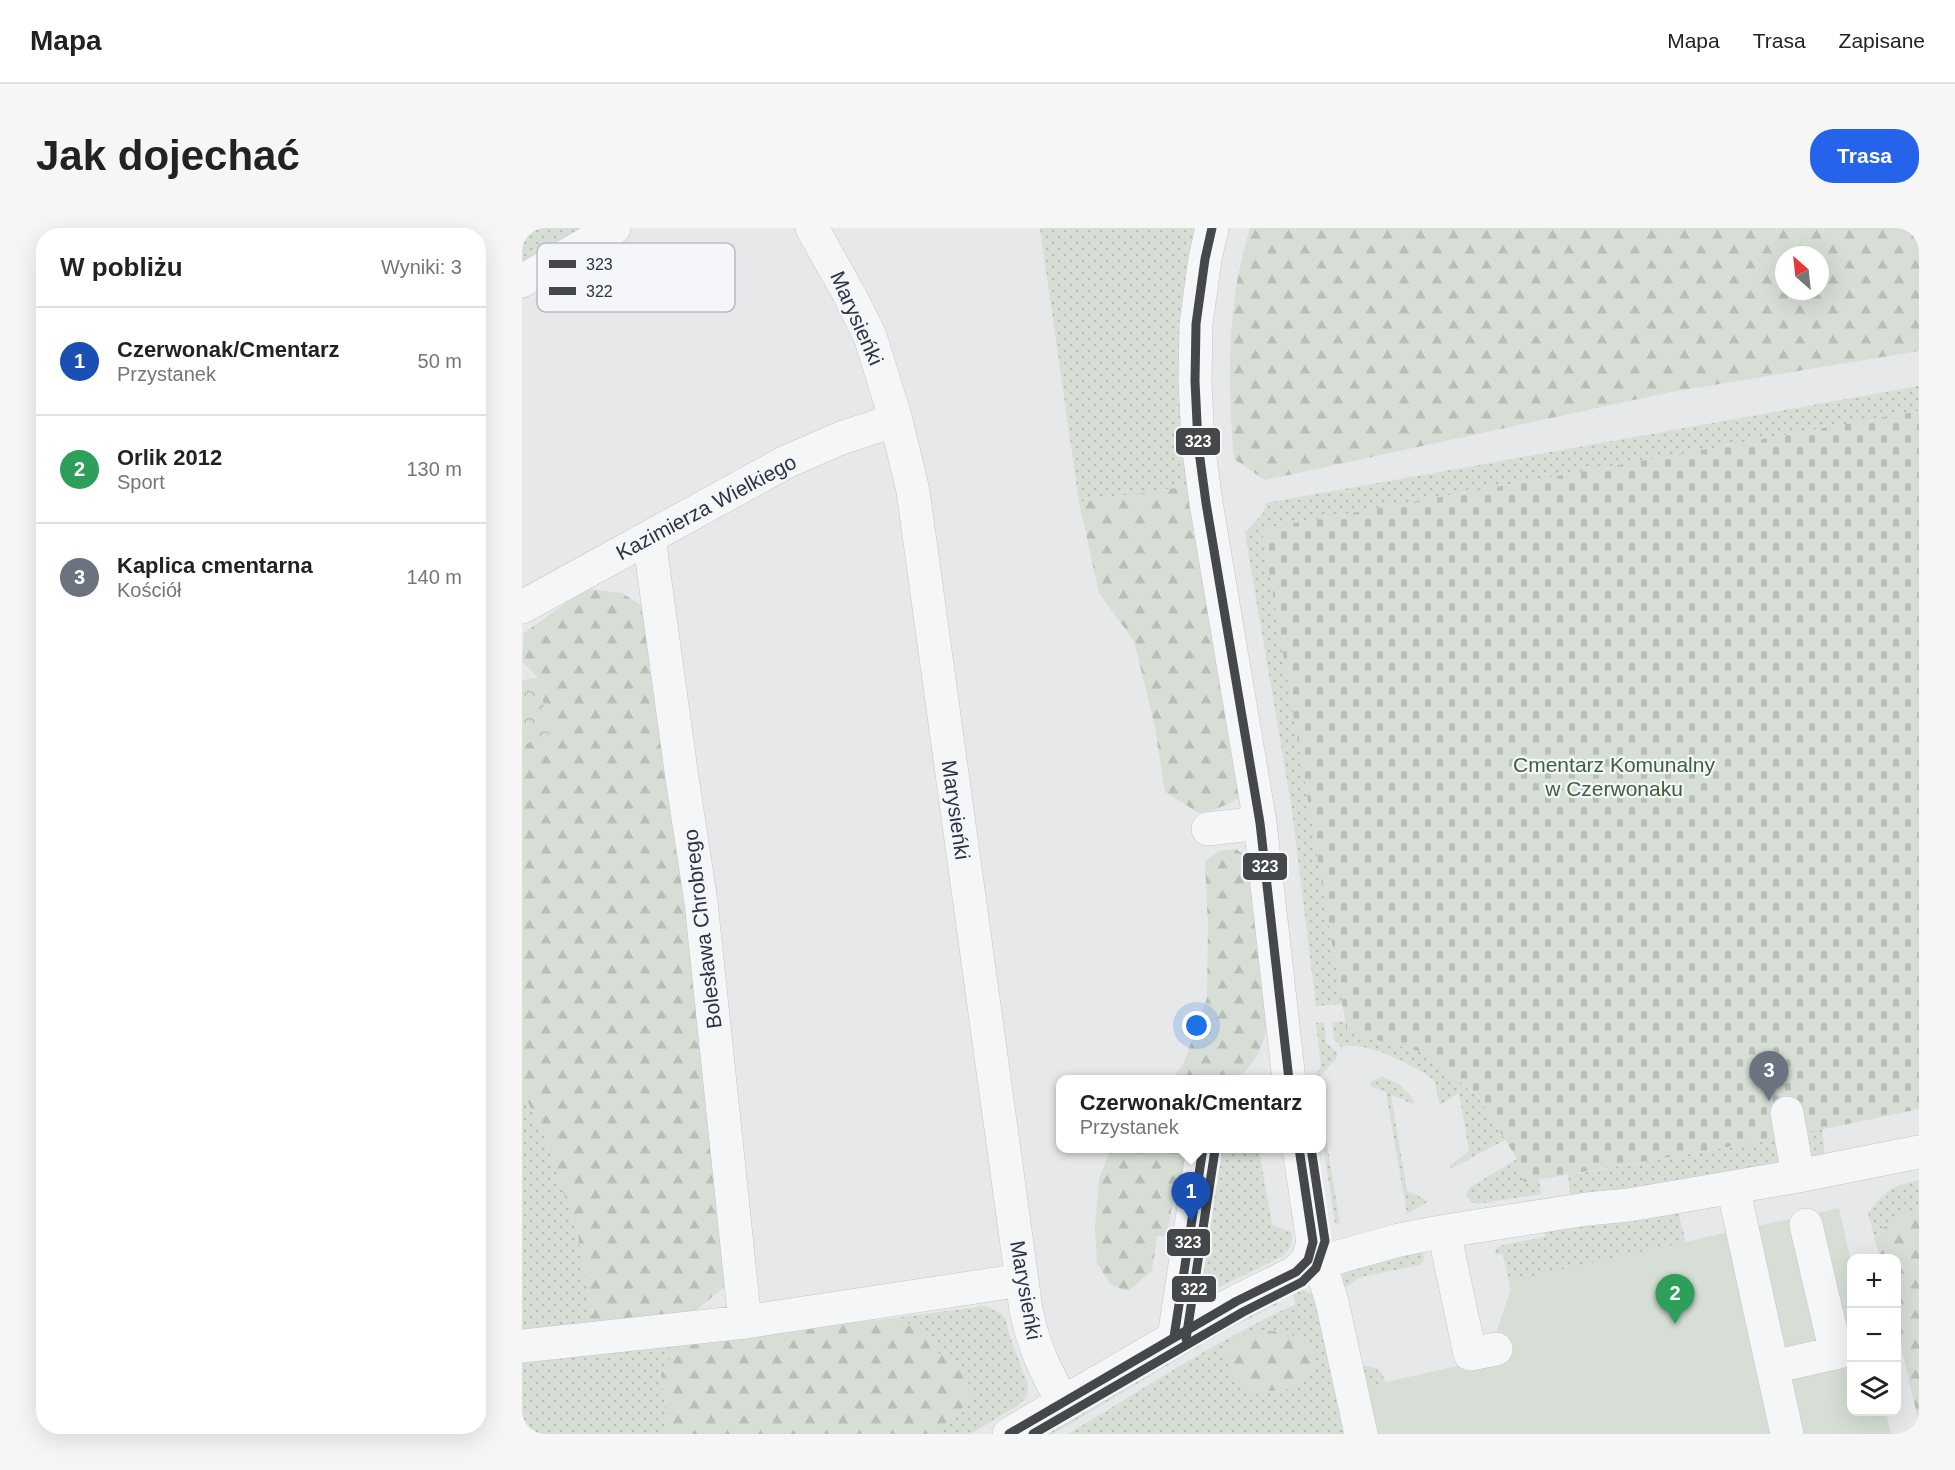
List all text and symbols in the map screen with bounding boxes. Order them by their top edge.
text: Mapa [30,25,102,56]
text: Mapa [1667,29,1720,52]
text: Trasa [1753,29,1806,52]
text: Zapisane [1839,29,1925,52]
button: Trasa [1810,129,1919,183]
text: Jak dojechać [36,132,300,179]
legend [537,243,735,312]
north arrow [1775,246,1829,300]
text: W pobliżu [60,252,183,282]
text: Wyniki: 3 [381,256,462,278]
text: 323 [586,256,613,273]
street label: Marysieńki [826,267,888,369]
text: 322 [586,283,613,300]
text: Czerwonak/Cmentarz [117,337,340,362]
text: 1 [74,350,85,372]
text: 50 m [418,350,462,372]
text: Przystanek [117,363,216,385]
line badge: 323 [1175,427,1221,456]
text: 323 [1185,433,1211,450]
text: Orlik 2012 [117,445,222,470]
street label: Kazimierza Wielkiego [612,450,800,564]
text: 2 [74,458,85,480]
text: 130 m [406,458,462,480]
text: Sport [117,471,165,493]
text: Kaplica cmentarna [117,553,313,578]
text: 3 [74,566,85,588]
text: 140 m [406,566,462,588]
text: Kościół [117,579,181,601]
park label: Cmentarz Komunalny w Czerwonaku [1513,753,1715,800]
street label: Marysieńki [938,759,974,861]
street label: Bolesława Chrobrego [678,828,726,1030]
line badge: 323 [1242,852,1288,881]
text: 323 [1252,858,1278,875]
your location [1182,1011,1211,1040]
pin: 3 [1750,1052,1788,1101]
popup [1056,1075,1326,1153]
text: Czerwonak/Cmentarz [1080,1090,1302,1115]
text: Przystanek [1080,1116,1179,1138]
pin: 1 [1172,1172,1210,1222]
line badge: 323 [1166,1228,1211,1257]
text: 323 [1175,1234,1201,1251]
street label: Marysieńki [1006,1239,1046,1341]
map controls [1847,1254,1901,1416]
button: + [1847,1254,1901,1308]
pin: 2 [1656,1274,1694,1324]
line badge: 322 [1171,1275,1217,1303]
text: 322 [1181,1281,1207,1298]
button: − [1847,1308,1901,1362]
button: layers [1847,1362,1901,1416]

